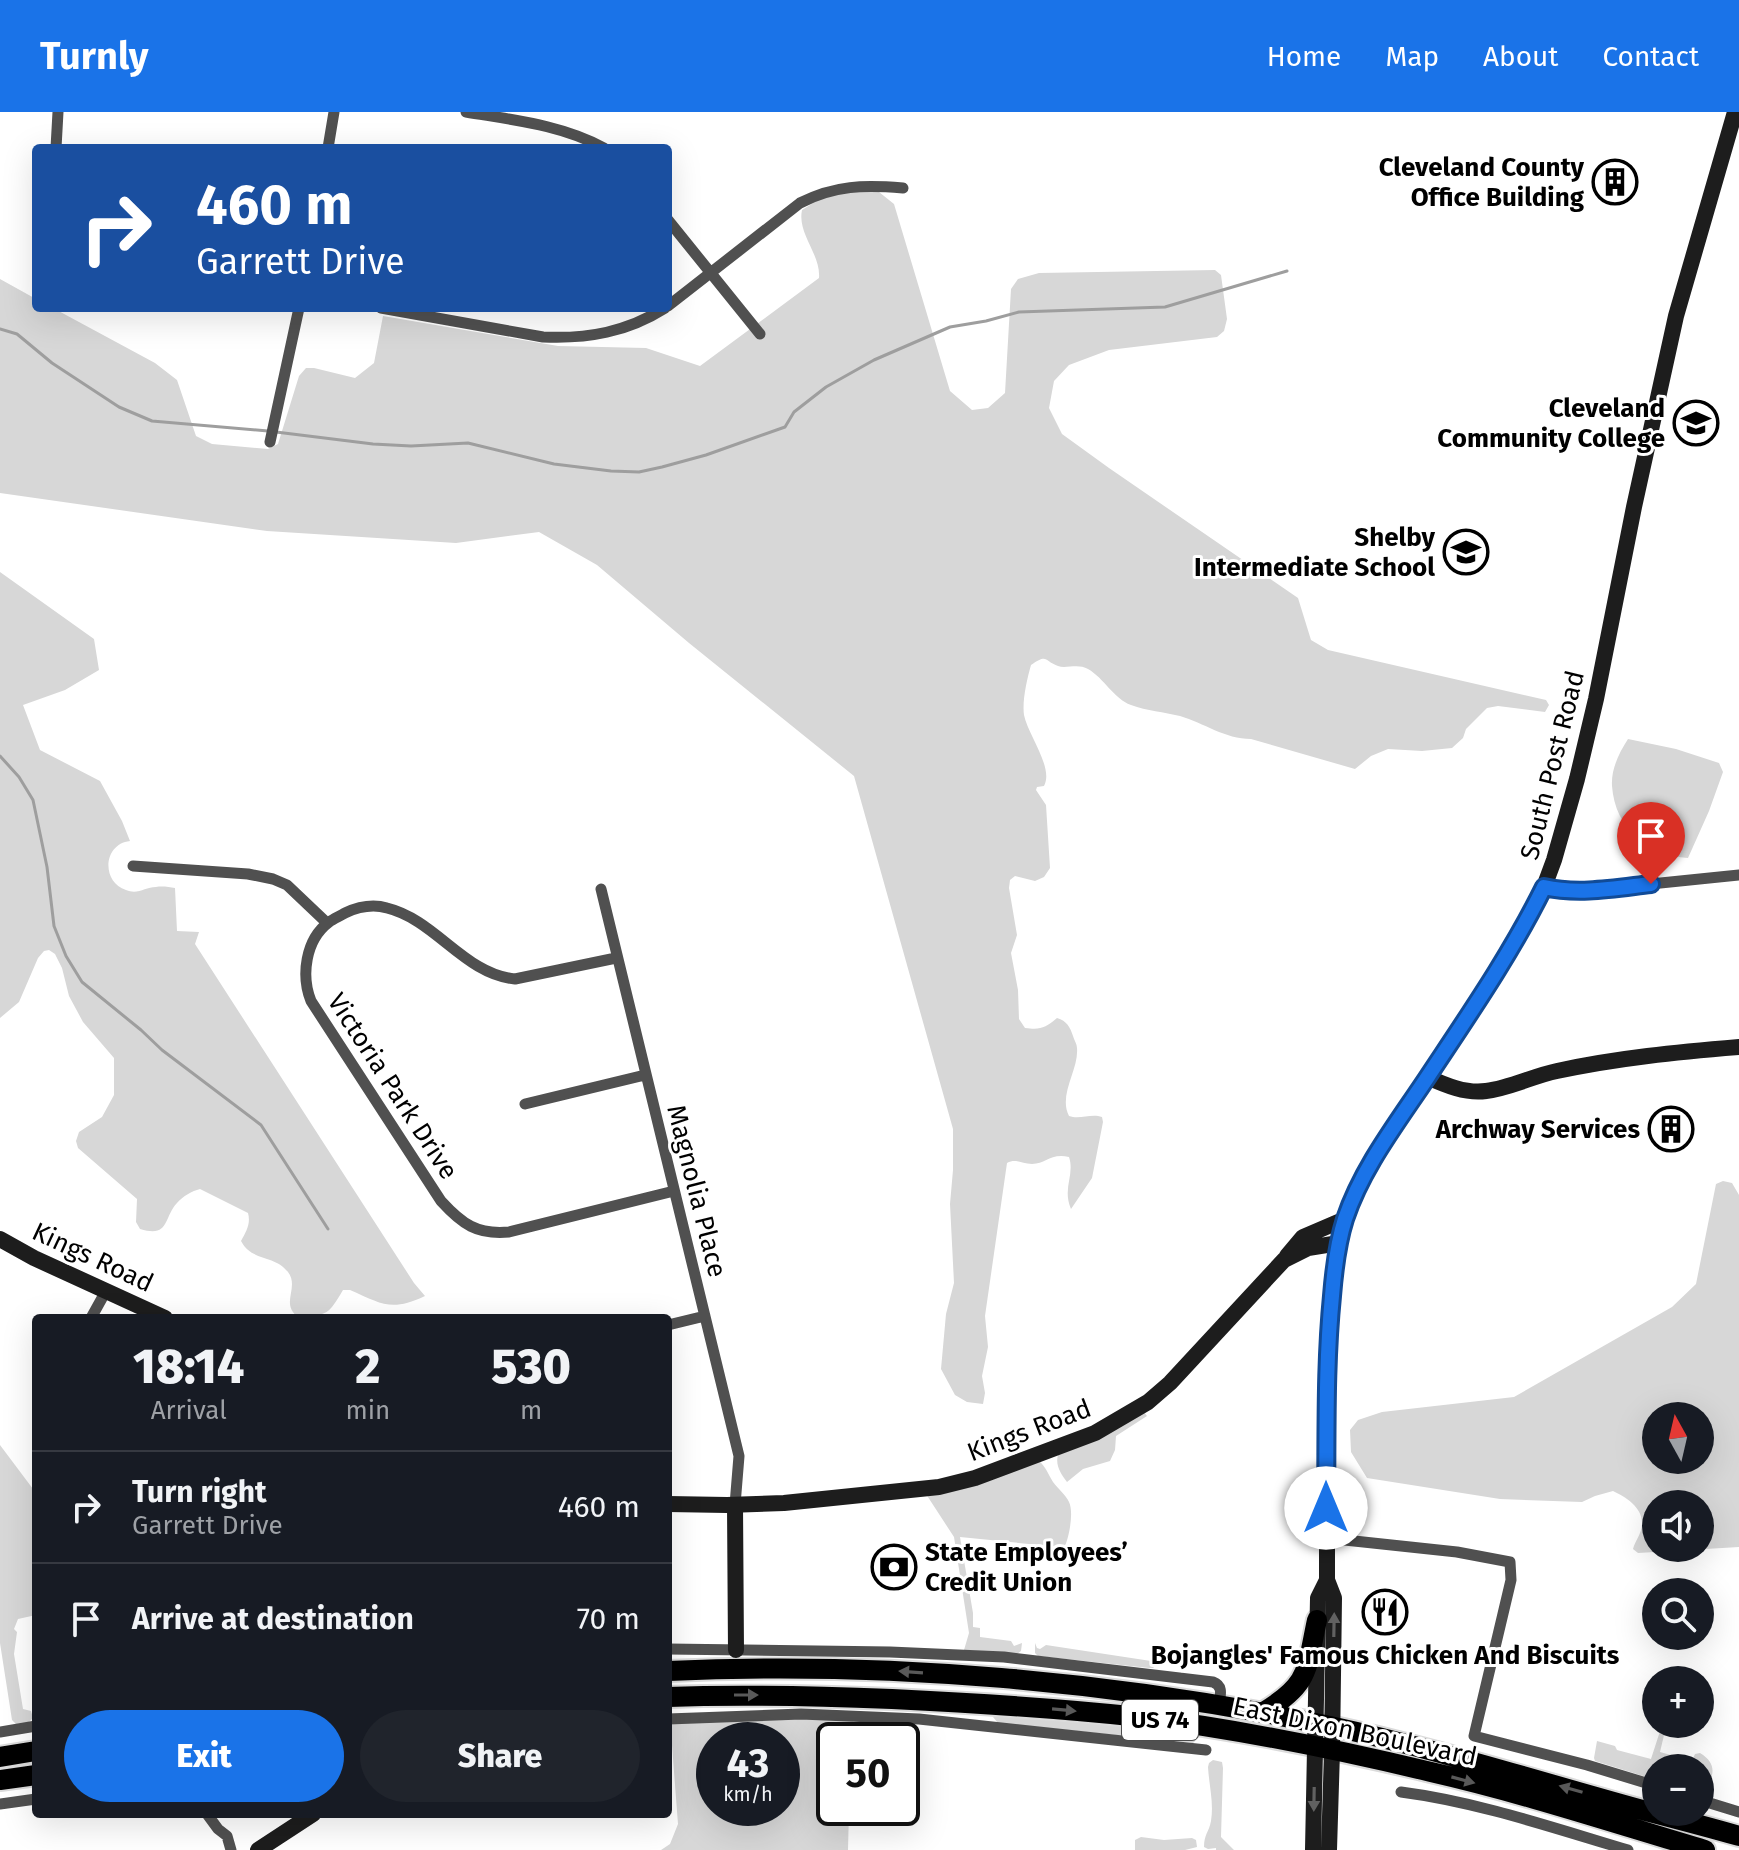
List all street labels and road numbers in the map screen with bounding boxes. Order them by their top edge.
street label: South Post Road [1514,667,1591,863]
street label: Victoria Park Drive [321,987,464,1185]
street label: Magnolia Place [660,1102,733,1281]
street label: Kings Road [27,1216,158,1299]
street label: Kings Road [963,1393,1096,1468]
street label: East Dixon Boulevard [1230,1690,1480,1773]
road number: US 74 [1122,1700,1198,1740]

